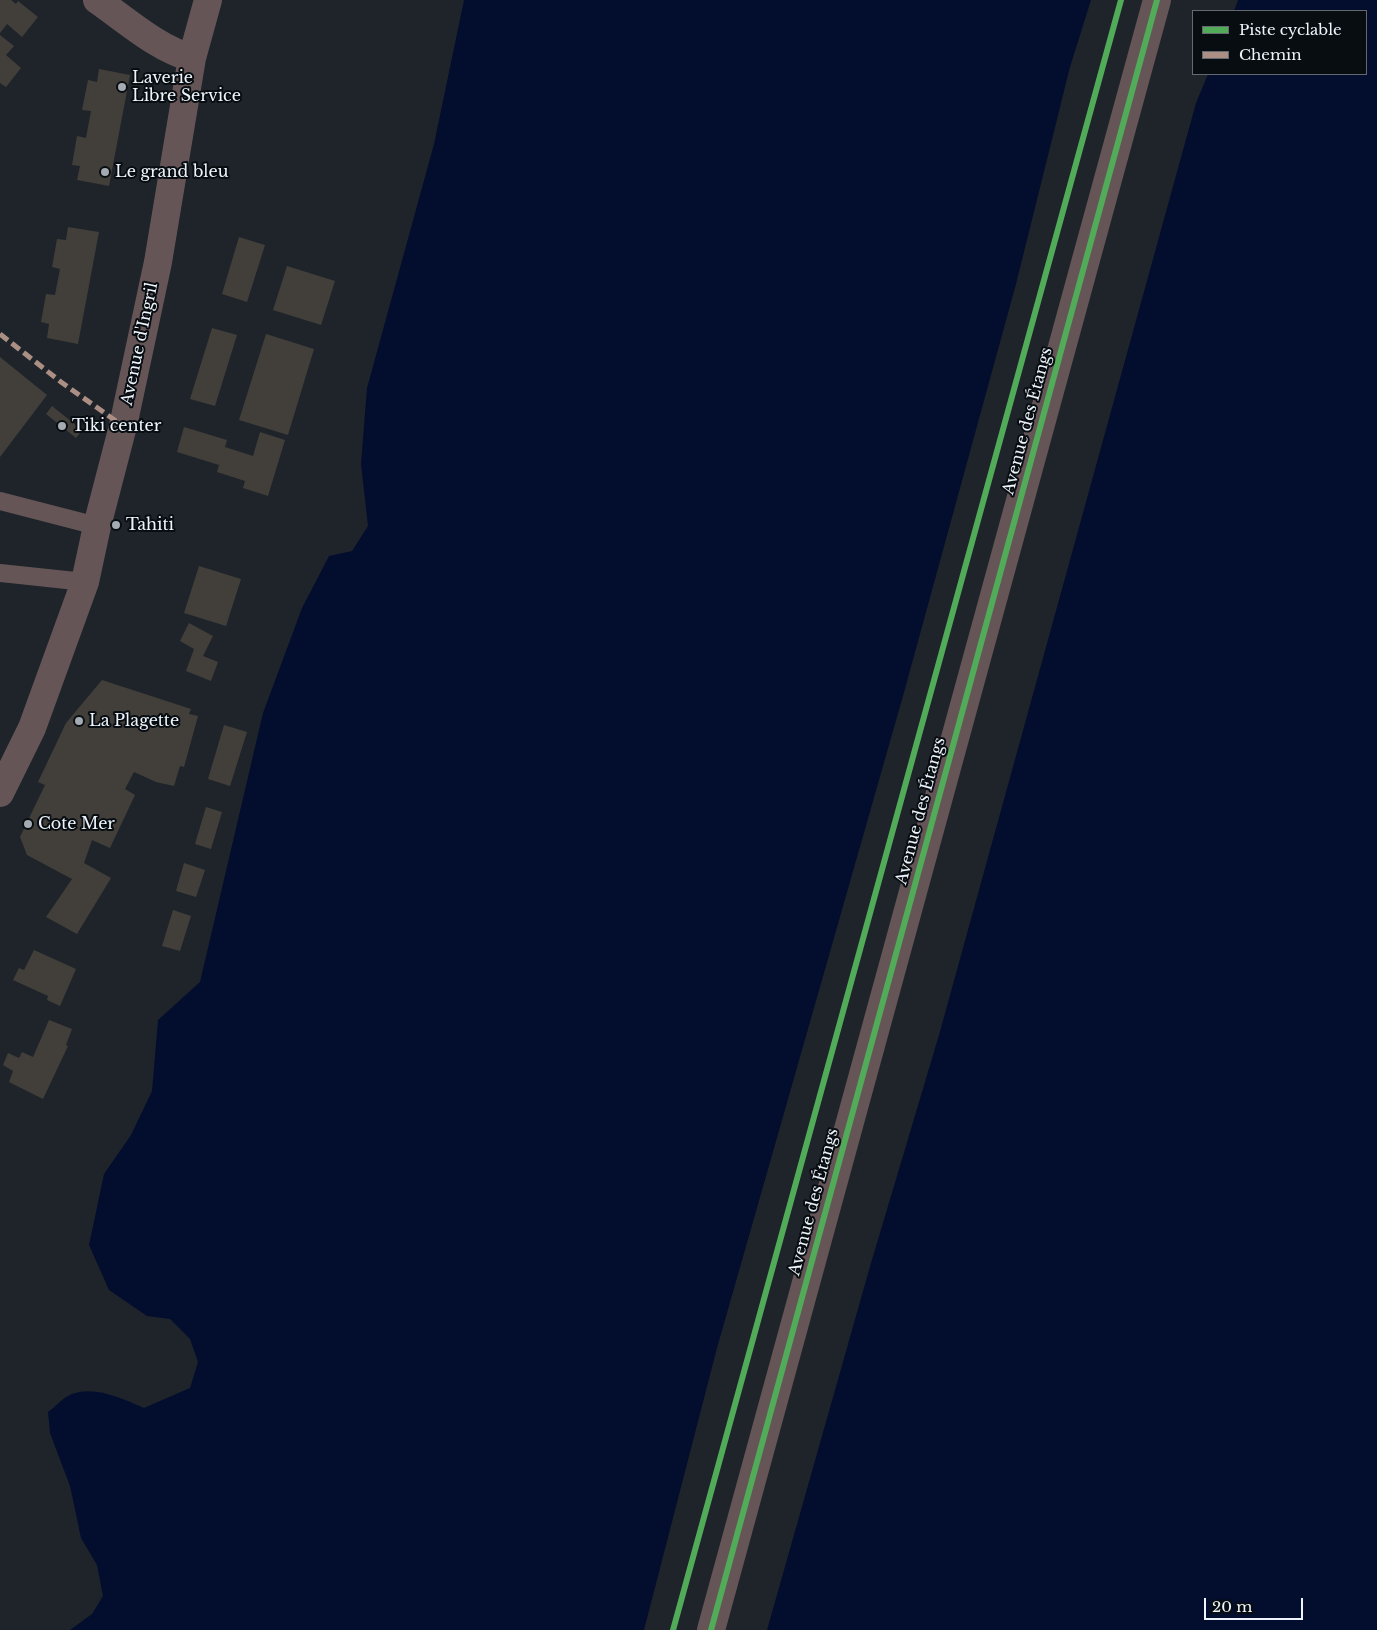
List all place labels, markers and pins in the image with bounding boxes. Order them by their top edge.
place label: Laverie Libre Service [132,68,241,106]
marker: Laverie Libre Service [116,81,128,93]
place label: Le grand bleu [115,162,228,182]
marker: Le grand bleu [99,166,111,178]
place label: Tiki center [72,416,161,436]
marker: Tiki center [56,420,68,432]
place label: Tahiti [126,515,174,535]
marker: Tahiti [110,519,122,531]
place label: La Plagette [89,711,179,731]
marker: La Plagette [73,715,85,727]
place label: Cote Mer [38,814,115,834]
marker: Cote Mer [22,818,34,830]

